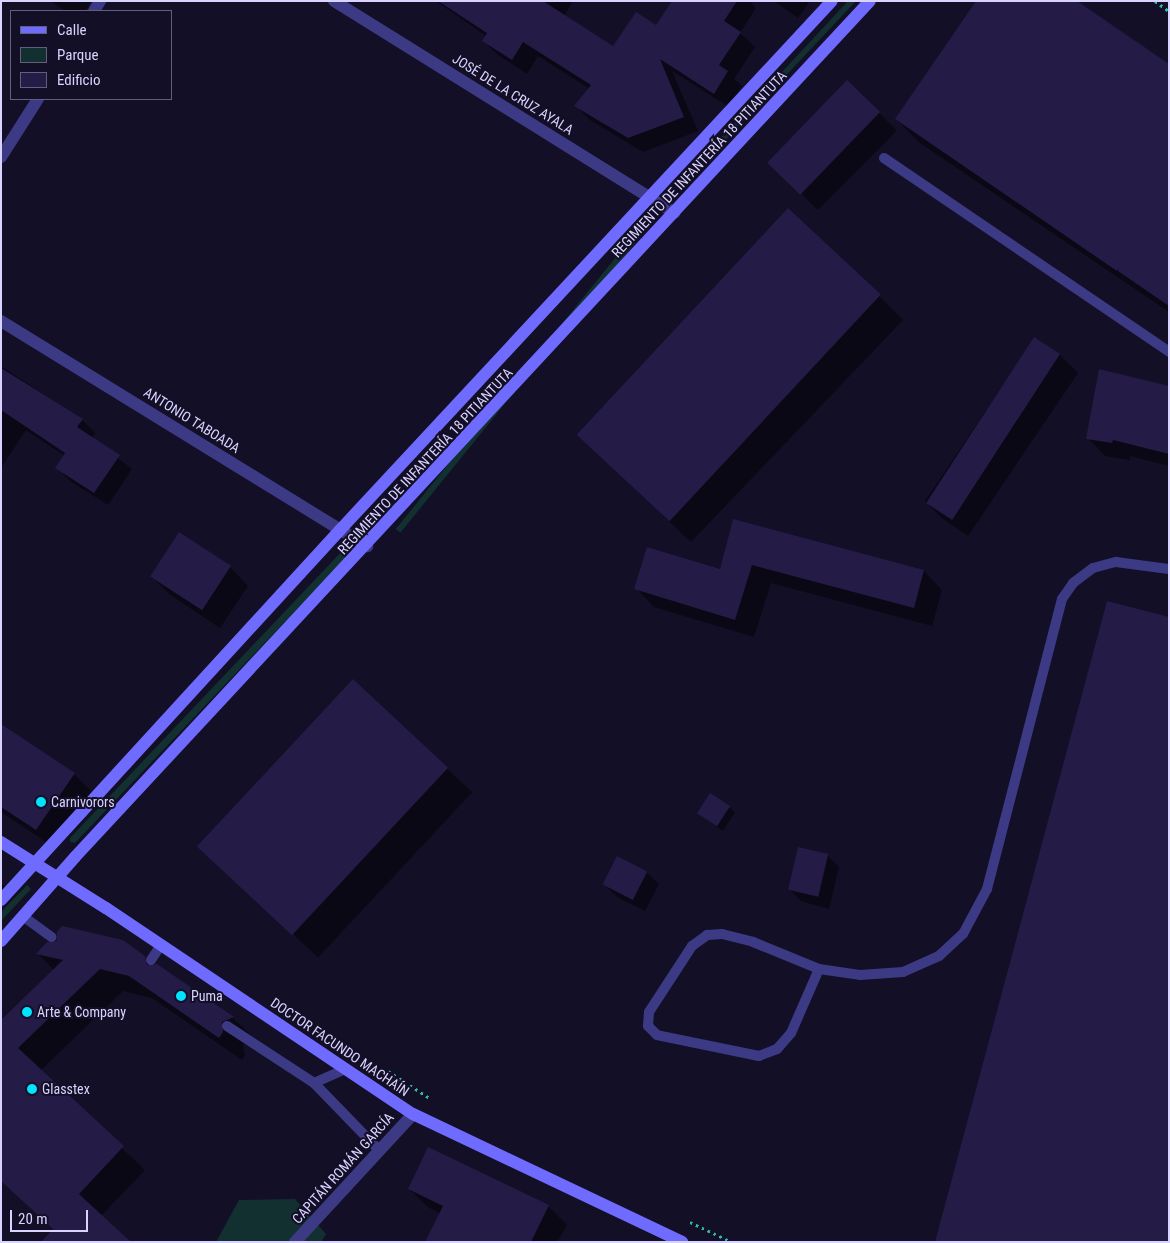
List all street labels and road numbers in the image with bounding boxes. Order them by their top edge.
street label: JOSÉ DE LA CRUZ AYALA [449,50,577,138]
street label: REGIMIENTO DE INFANTERÍA 18 PITIANTUTA [608,67,790,261]
street label: REGIMIENTO DE INFANTERÍA 18 PITIANTUTA [334,364,516,558]
street label: ANTONIO TABOADA [141,384,243,456]
street label: DOCTOR FACUNDO MACHAÍN [267,994,413,1100]
street label: CAPITÁN ROMÁN GARCÍA [289,1109,397,1227]

